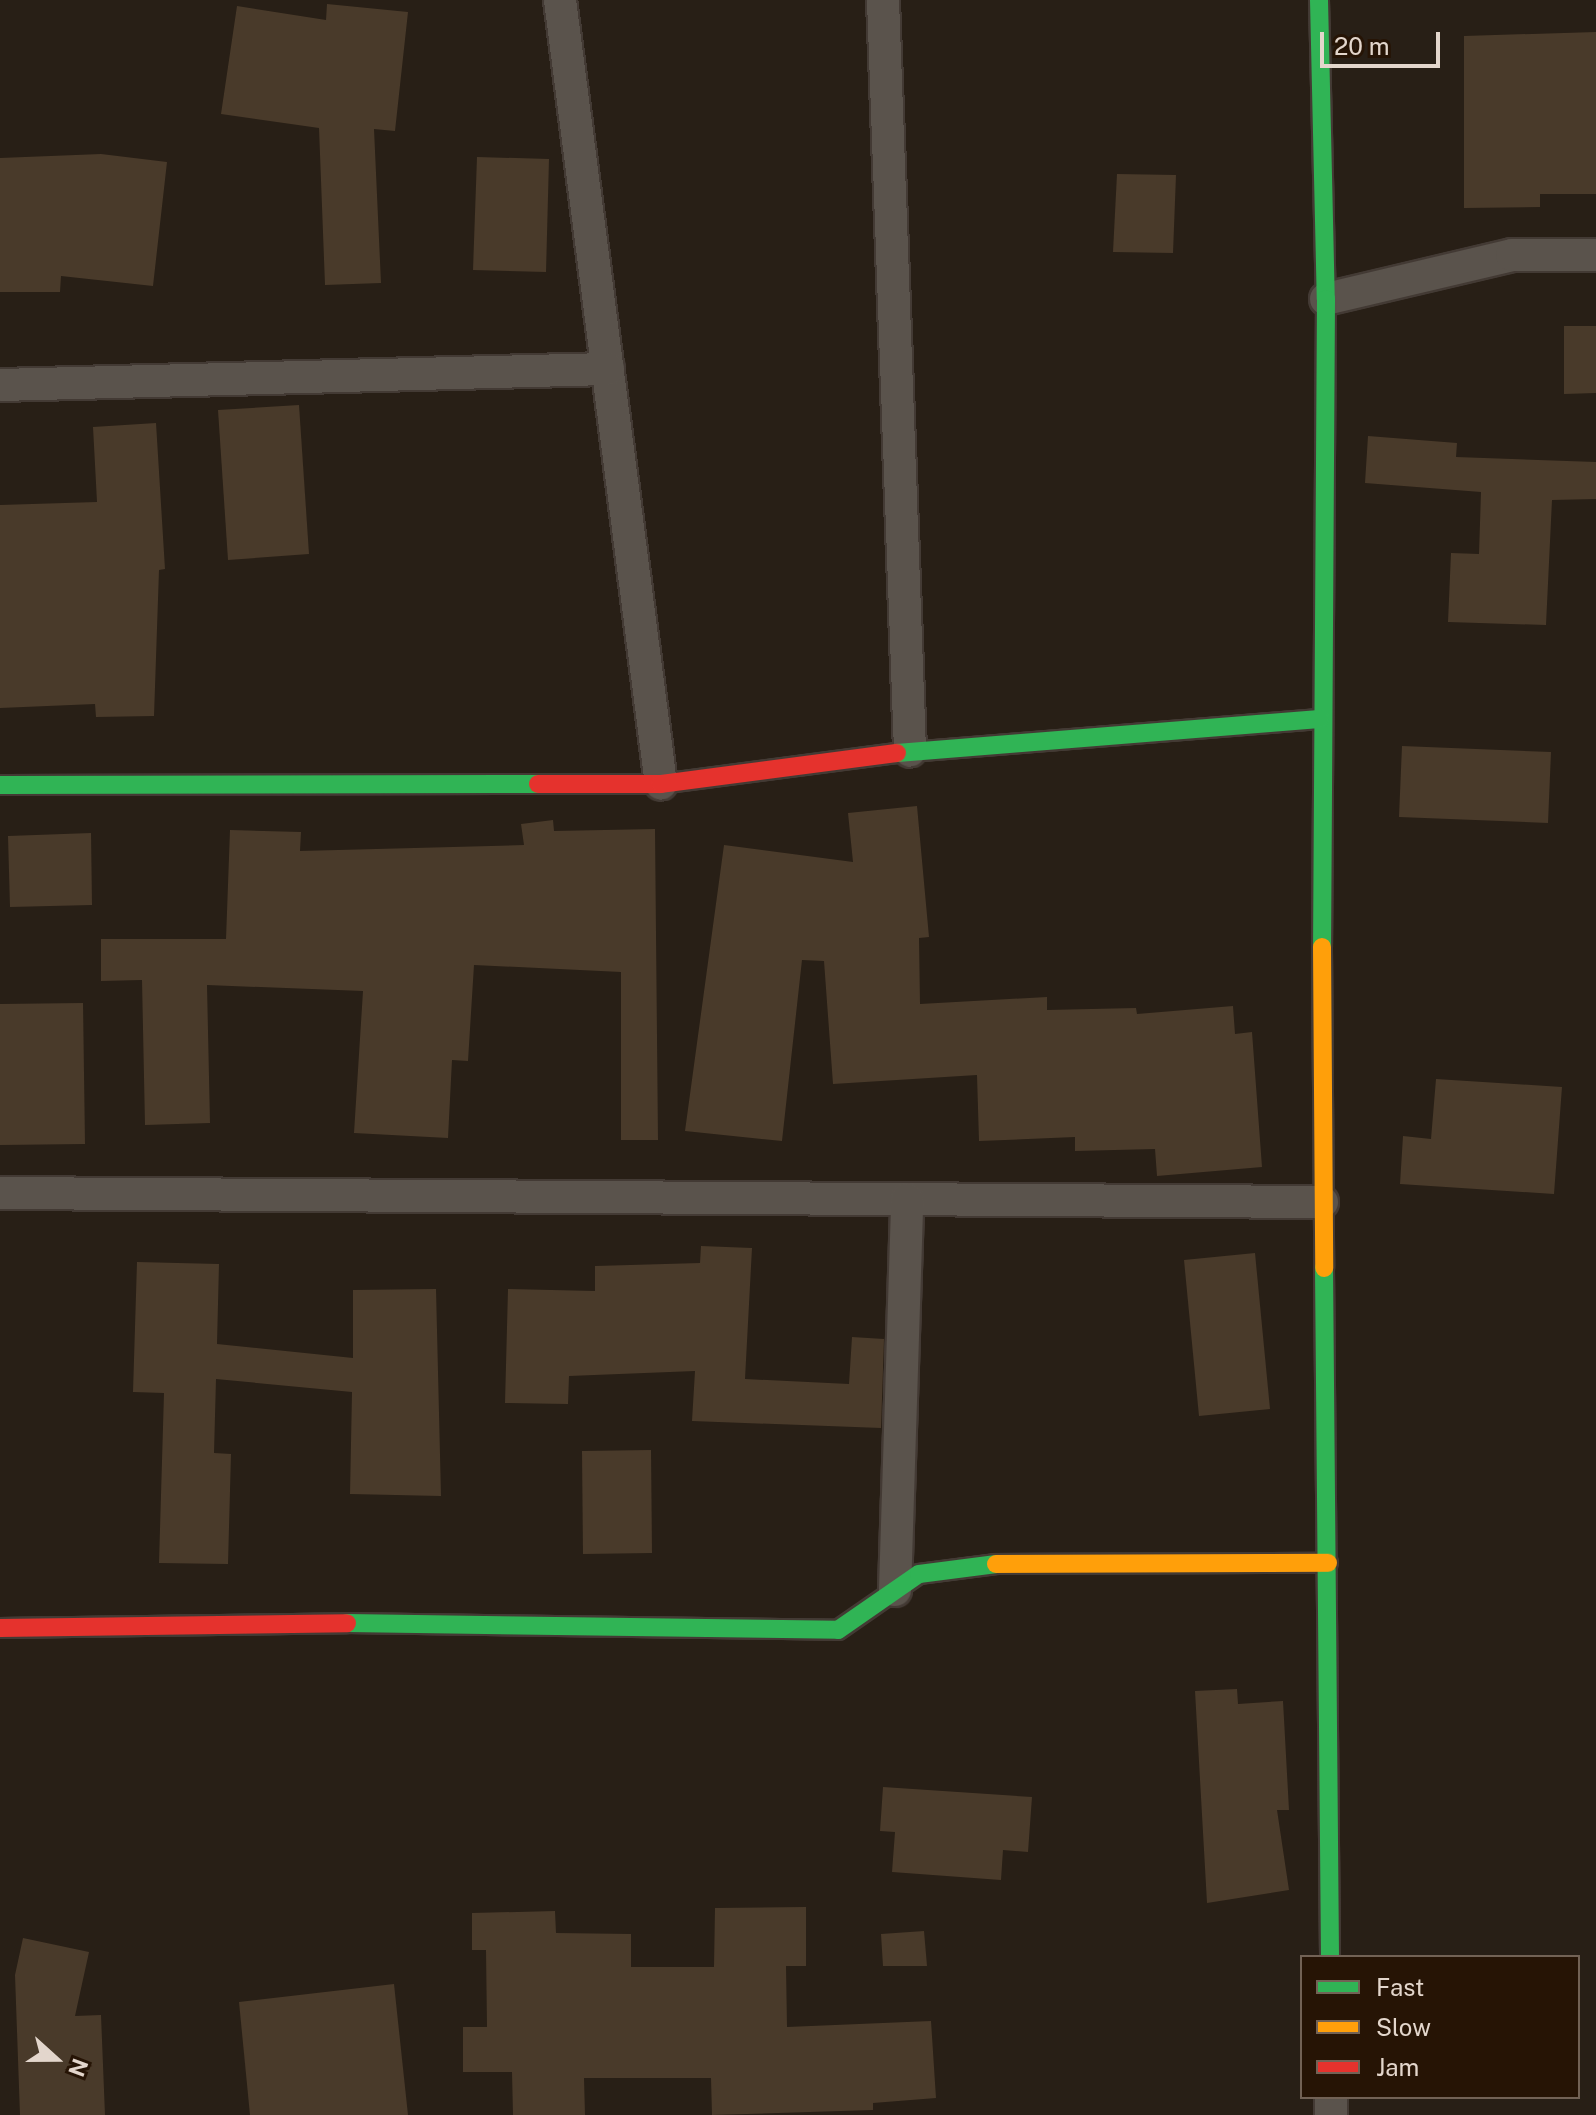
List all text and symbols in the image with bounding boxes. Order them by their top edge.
scale bar [1324,16,1444,66]
text: 20 m [1334,32,1390,60]
legend [1300,1955,1580,2099]
text: Fast [1376,1973,1424,2001]
text: Slow [1376,2013,1431,2041]
north arrow [16,2019,96,2099]
text: Jam [1376,2053,1419,2081]
text: N [63,2055,94,2080]

